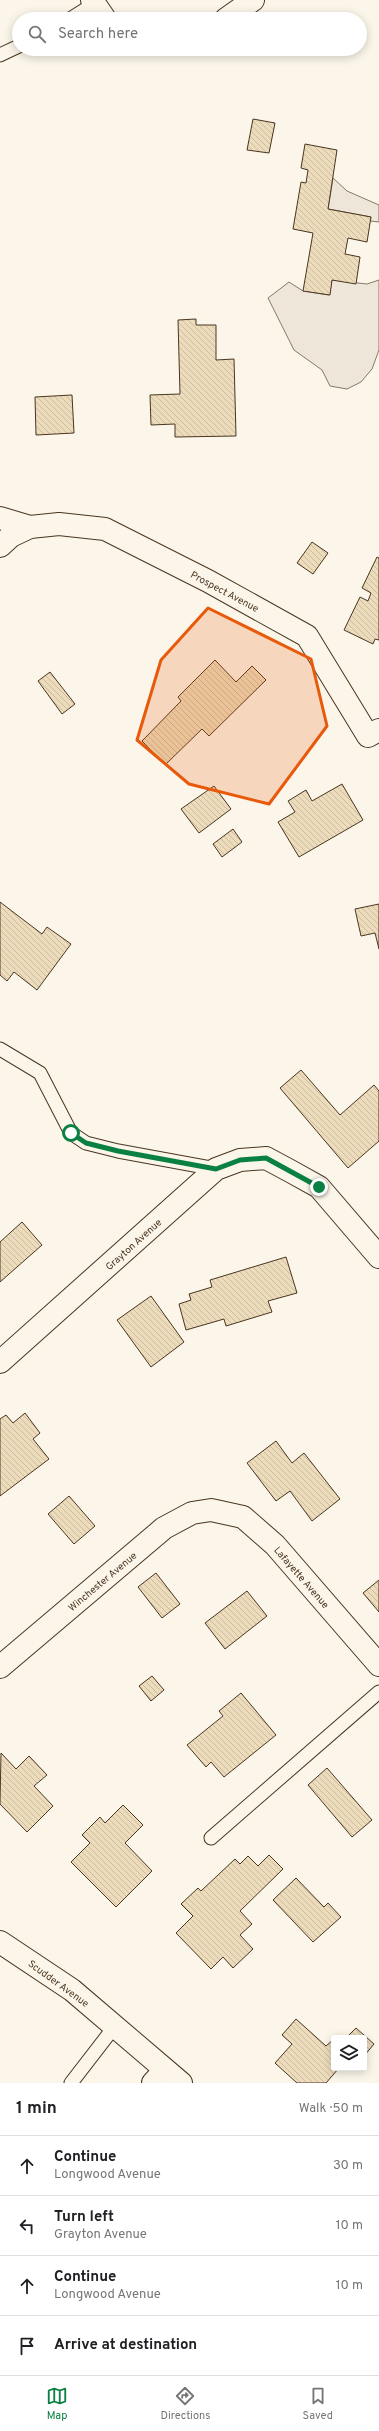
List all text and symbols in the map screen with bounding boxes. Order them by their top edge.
search box [12,12,367,56]
icon: search [26,23,48,45]
text: Search here [58,25,138,44]
street label: Prospect Avenue [188,569,261,616]
route start [62,1124,80,1142]
route end [310,1178,328,1196]
street label: Grayton Avenue [103,1216,165,1274]
street label: Lafayette Avenue [270,1544,331,1612]
street label: Winchester Avenue [66,1550,140,1615]
street label: Scudder Avenue [25,1958,91,2011]
map controls [331,2035,367,2071]
button: layers [331,2035,367,2071]
text: 1 min [16,2098,57,2120]
text: Walk · 50 m [299,2101,363,2117]
text: Continue [54,2148,116,2167]
icon: ahead [16,2155,38,2177]
text: 30 m [333,2158,363,2174]
text: Longwood Avenue [54,2167,161,2183]
text: Turn left [54,2208,114,2227]
icon: left [16,2215,38,2237]
text: 10 m [336,2218,363,2234]
text: Grayton Avenue [54,2227,147,2243]
text: Continue [54,2268,116,2287]
icon: ahead [16,2275,38,2297]
text: 10 m [336,2278,363,2294]
text: Longwood Avenue [54,2287,161,2303]
icon: arrive [16,2335,38,2357]
text: Arrive at destination [54,2336,197,2355]
tab: Map [46,2385,68,2423]
tab: Directions [160,2385,210,2423]
tab: Saved [303,2385,333,2423]

